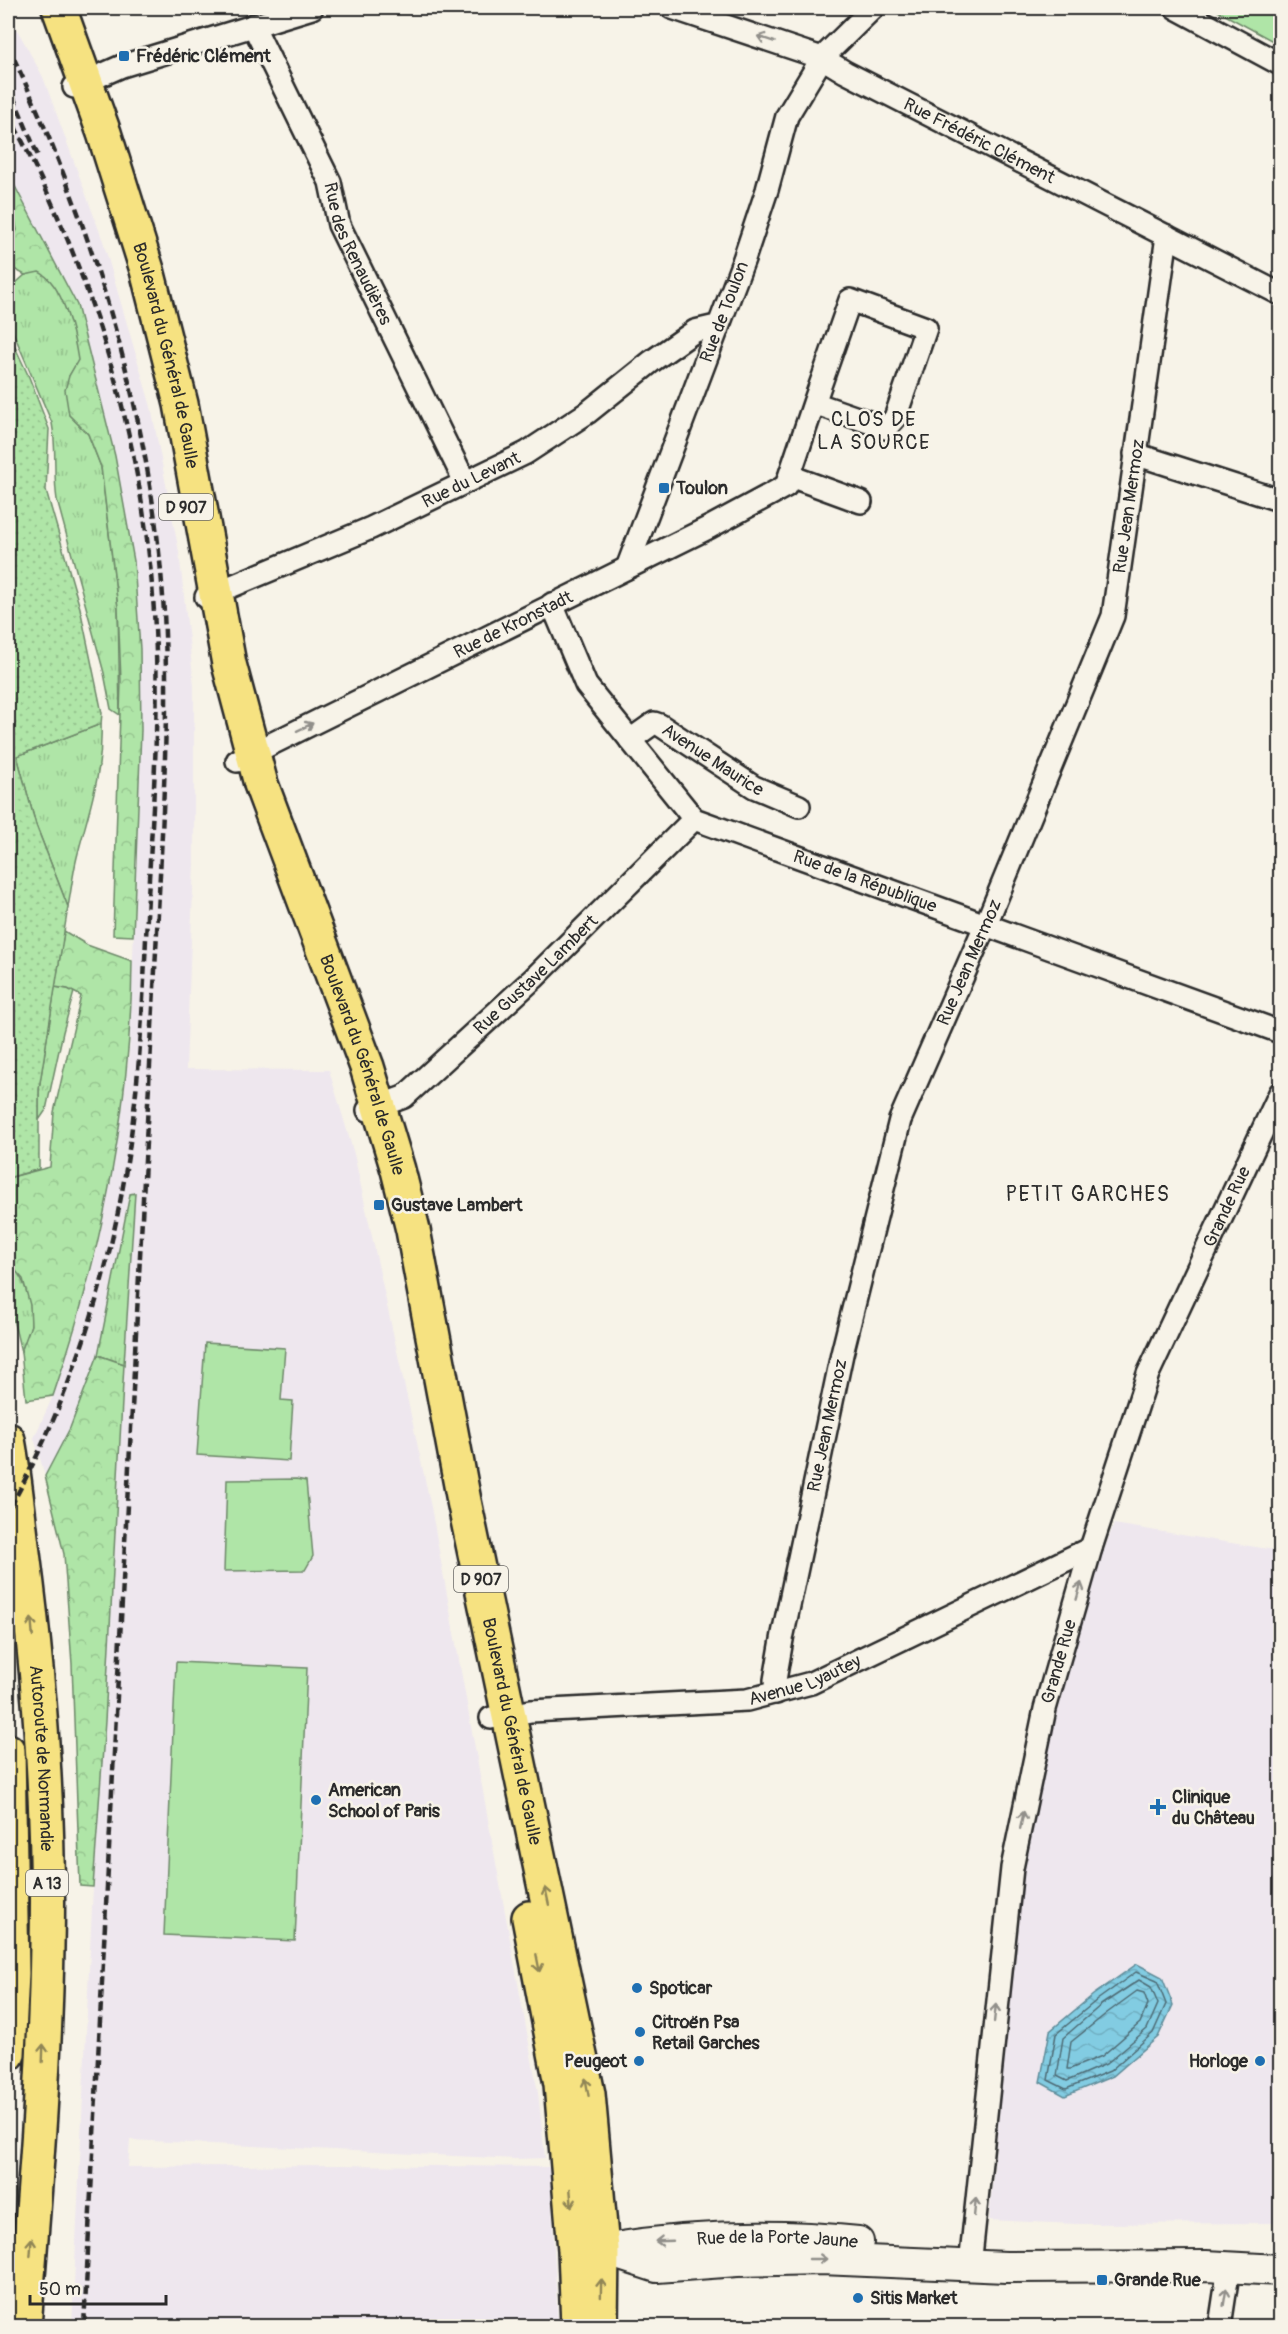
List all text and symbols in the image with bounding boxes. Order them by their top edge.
one-way arrow [757,33,776,44]
place label: Frédéric Clément [136,45,271,68]
marker: Frédéric Clément [117,49,131,63]
street label: Rue Frédéric Clément [900,93,1060,190]
street label: Rue des Renaudières [318,180,397,329]
street label: Boulevard du Général de Gaulle [127,240,204,470]
street label: Rue de Toulon [695,258,754,366]
district label: CLOS DE LA SOURCE [817,407,931,455]
street label: Rue Jean Mermoz [1108,438,1150,575]
street label: Rue du Levant [418,446,525,514]
place label: Toulon [675,477,728,500]
marker: Toulon [657,481,671,495]
road number: D 907 [159,494,213,520]
street label: Rue de Kronstadt [450,585,577,664]
street label: Avenue Maurice [657,718,767,802]
one-way arrow [296,720,314,732]
street label: Rue de la République [790,845,940,918]
street label: Rue Jean Mermoz [932,896,1007,1029]
street label: Rue Gustave Lambert [469,909,604,1040]
street label: Boulevard du Général de Gaulle [314,951,410,1178]
street label: Grande Rue [1198,1163,1256,1251]
district label: PETIT GARCHES [1006,1181,1170,1208]
place label: Gustave Lambert [391,1194,523,1217]
marker: Gustave Lambert [372,1198,386,1212]
street label: Rue Jean Mermoz [802,1357,853,1494]
road number: D 907 [454,1566,508,1592]
one-way arrow [1074,1582,1085,1601]
street label: Boulevard du Général de Gaulle [477,1616,547,1847]
street label: Grande Rue [1036,1617,1082,1706]
one-way arrow [26,1618,37,1638]
street label: Avenue Lyautey [746,1650,865,1711]
street label: Autoroute de Normandie [24,1664,58,1852]
place label: American School of Paris [328,1779,441,1823]
place label: Clinique du Château [1172,1786,1255,1830]
marker: American School of Paris [309,1793,323,1807]
marker: Clinique du Château [1149,1798,1167,1816]
one-way arrow [1017,1811,1028,1831]
road number: A 13 [26,1870,68,1896]
one-way arrow [541,1886,552,1906]
one-way arrow [533,1953,544,1973]
place label: Spoticar [649,1977,713,2000]
marker: Spoticar [630,1981,644,1995]
one-way arrow [990,2004,1001,2024]
place label: Citroën Psa Retail Garches [652,2011,761,2055]
marker: Citroën Psa Retail Garches [633,2025,647,2039]
one-way arrow [38,2043,49,2063]
place label: Peugeot [564,2050,628,2073]
place label: Horloge [1189,2050,1249,2073]
marker: Peugeot [632,2054,646,2068]
marker: Horloge [1253,2054,1267,2068]
one-way arrow [581,2077,592,2097]
one-way arrow [566,2187,577,2207]
one-way arrow [970,2198,981,2218]
street label: Rue de la Porte Jaune [696,2226,859,2254]
one-way arrow [655,2236,675,2247]
one-way arrow [25,2238,36,2258]
one-way arrow [807,2253,827,2265]
scale bar [30,2268,166,2306]
place label: Grande Rue [1114,2269,1202,2292]
marker: Grande Rue [1095,2273,1109,2287]
text: 50 m [39,2278,81,2301]
one-way arrow [595,2278,607,2298]
place label: Sitis Market [870,2287,958,2310]
one-way arrow [1219,2287,1230,2307]
marker: Sitis Market [851,2291,865,2305]

